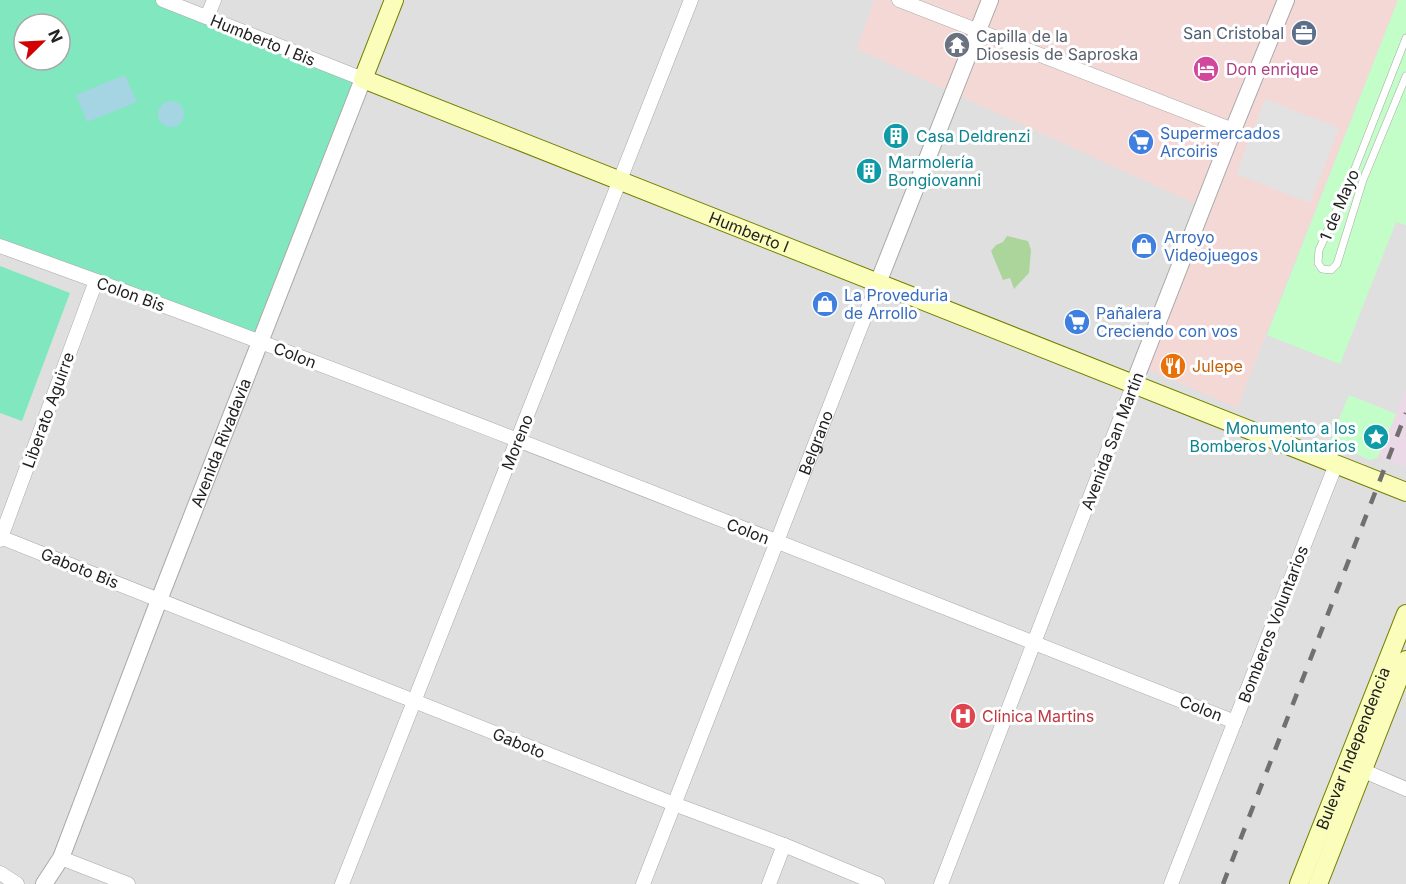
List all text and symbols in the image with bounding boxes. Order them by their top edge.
street label: Humberto I Bis [208,10,318,70]
north arrow [12,12,72,72]
office icon: San Cristobal [1289,18,1319,48]
place label: San Cristobal [1183,23,1284,43]
text: N [44,26,67,46]
place label: Capilla de la Diosesis de Saproska [976,26,1138,64]
temple icon: Capilla de la Diosesis de Saproska [942,30,972,60]
hotel icon: Don enrique [1191,54,1221,84]
place label: Don enrique [1226,59,1319,79]
building icon: Casa Deldrenzi [881,121,911,151]
place label: Supermercados Arcoiris [1160,123,1280,161]
place label: Casa Deldrenzi [916,126,1030,146]
supermarket icon: Supermercados Arcoiris [1126,127,1156,157]
place label: Marmolería Bongiovanni [888,152,981,190]
building icon: Marmolería Bongiovanni [854,156,884,186]
street label: 1 de Mayo [1315,166,1363,244]
street label: Humberto I [706,207,792,257]
place label: Arroyo Videojuegos [1164,227,1258,265]
shop icon: Arroyo Videojuegos [1129,231,1159,261]
street label: Colon Bis [94,272,168,316]
place label: La Proveduria de Arrollo [844,285,948,323]
shop icon: La Proveduria de Arrollo [810,289,840,319]
place label: Pañalera Creciendo con vos [1096,303,1238,341]
supermarket icon: Pañalera Creciendo con vos [1062,307,1092,337]
street label: Colon [271,338,319,372]
street label: Liberato Aguirre [18,349,78,471]
restaurant icon: Julepe [1158,351,1188,381]
place label: Julepe [1192,356,1243,376]
street label: Avenida San Martín [1076,369,1148,513]
street label: Avenida Rivadavia [186,375,255,510]
street label: Belgrano [794,407,837,478]
street label: Moreno [497,411,537,473]
place label: Monumento a los Bomberos Voluntarios [1189,418,1356,456]
place icon: Monumento a los Bomberos Voluntarios [1361,422,1391,452]
street label: Colon [724,514,772,548]
street label: Gaboto Bis [38,543,122,593]
street label: Bomberos Voluntarios [1234,543,1312,705]
street label: Bulevar Independencia [1312,664,1394,833]
street label: Colon [1177,691,1225,725]
hospital icon: Clinica Martins [948,701,978,731]
place label: Clinica Martins [982,706,1094,726]
street label: Gaboto [490,723,548,763]

